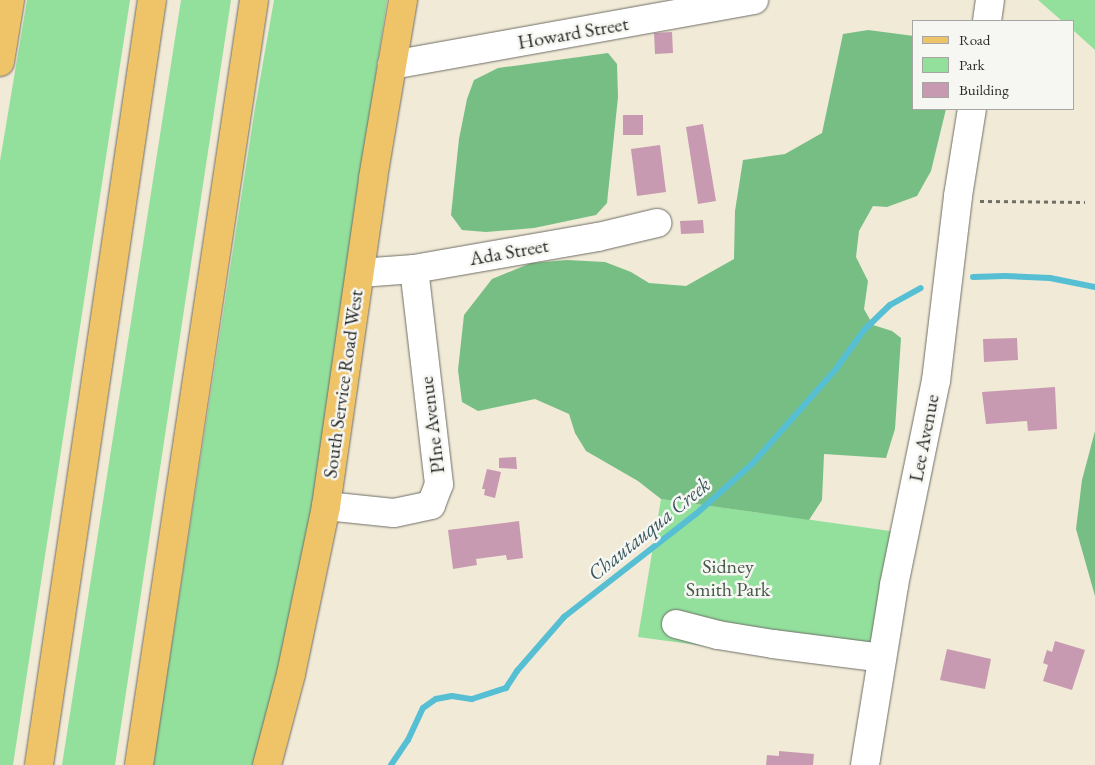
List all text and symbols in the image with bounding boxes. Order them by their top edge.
street label: Howard Street [516,11,630,55]
legend [912,20,1075,110]
text: Road [959,30,990,49]
text: Park [959,55,985,74]
text: Building [959,80,1009,99]
street label: Ada Street [468,233,550,271]
street label: South Service Road West [318,288,368,480]
street label: PIne Avenue [414,375,450,475]
street label: Lee Avenue [904,392,944,484]
water label: Chautauqua Creek [583,472,715,586]
park label: Sidney Smith Park [686,555,770,602]

